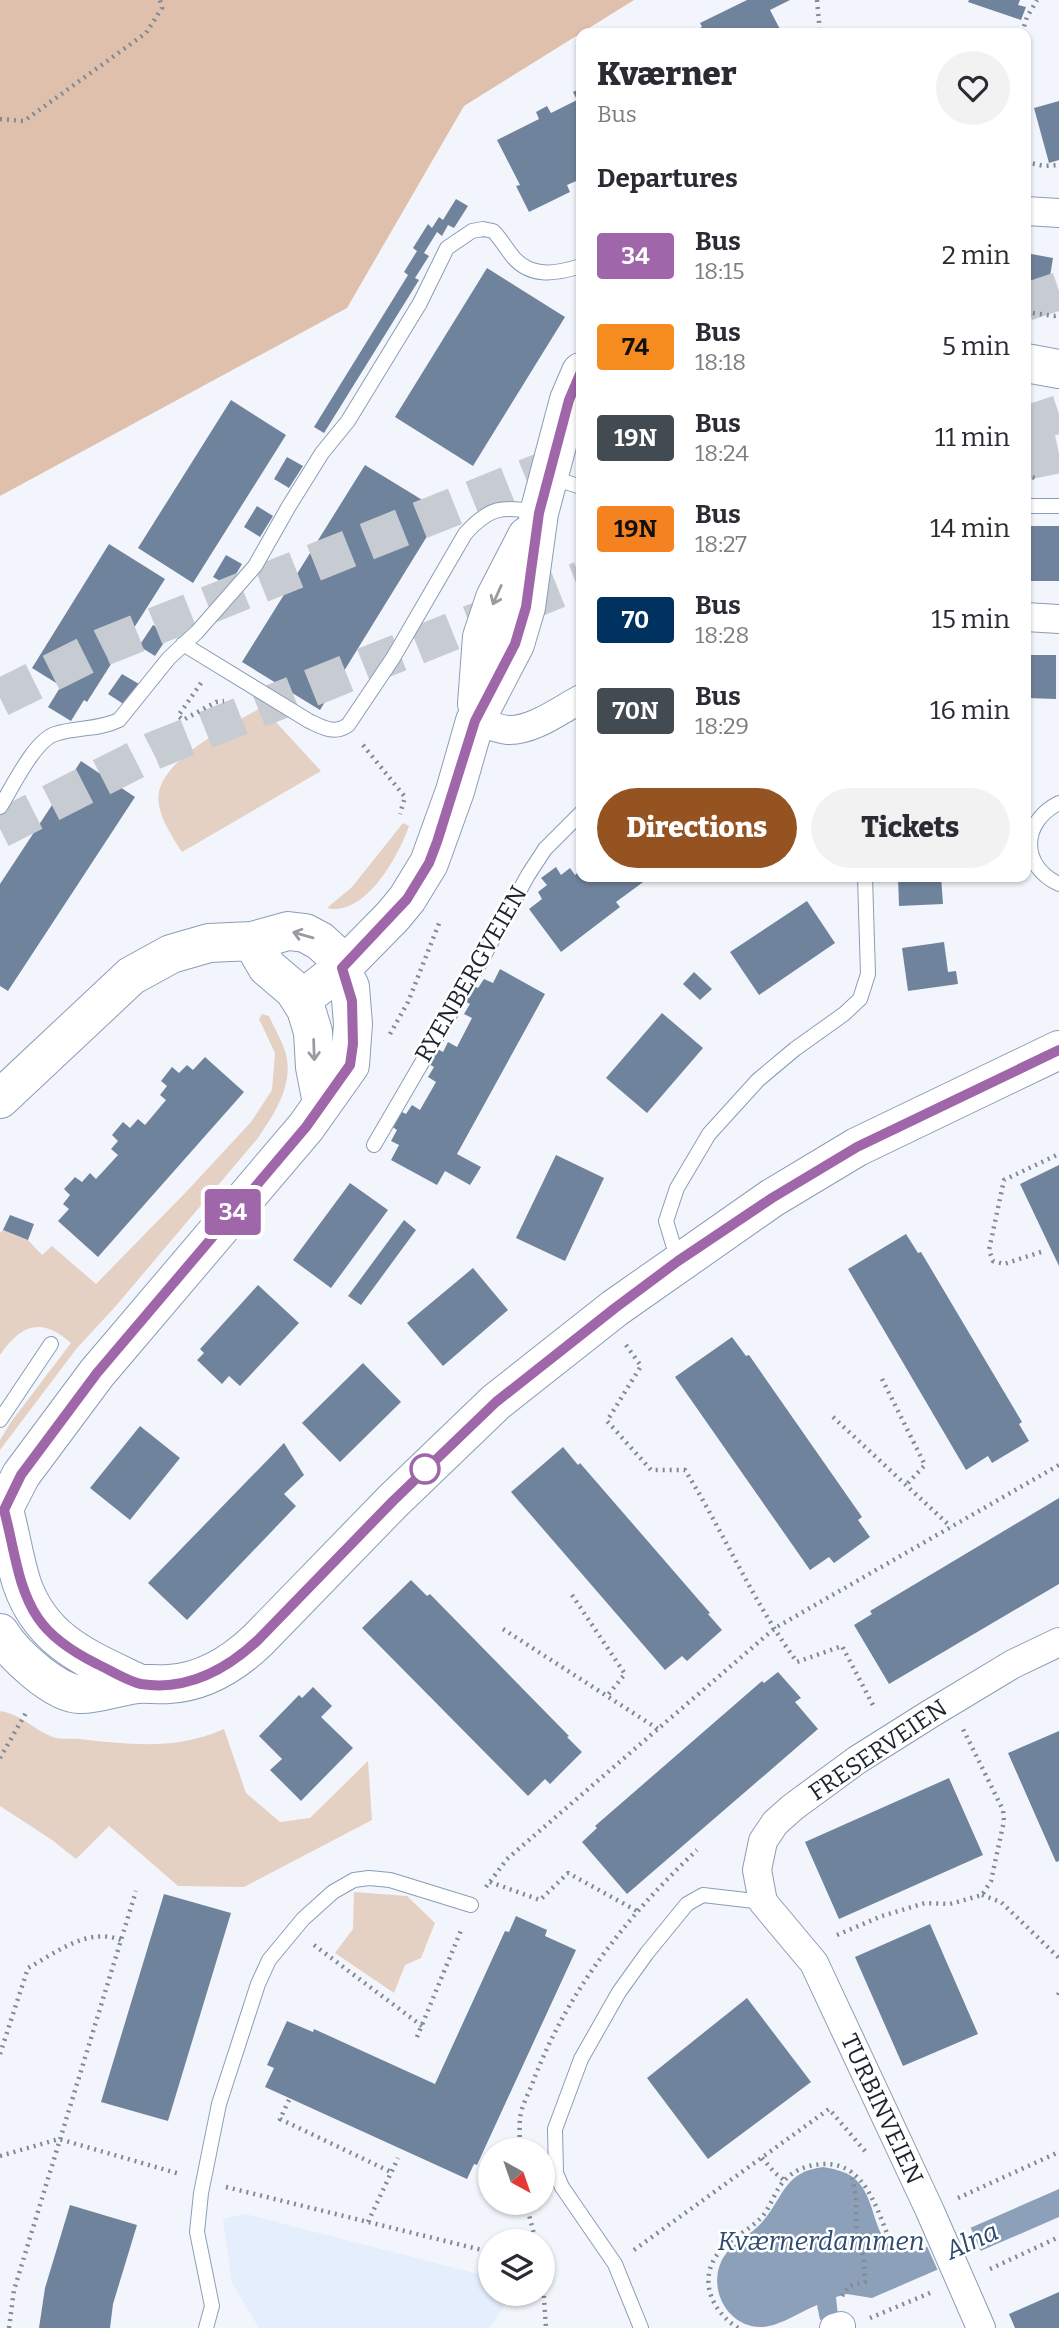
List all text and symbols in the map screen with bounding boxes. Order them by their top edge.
button: heart [936,51,1010,125]
text: Kværner [597,54,737,94]
text: Bus [597,100,637,128]
text: Departures [597,163,738,194]
text: Bus [695,226,741,257]
text: 2 min [942,240,1010,271]
text: 34 [621,242,650,270]
text: 18:15 [695,257,745,285]
text: Bus [695,317,741,348]
text: 5 min [942,331,1010,362]
text: 74 [622,333,649,361]
text: 18:18 [695,348,746,376]
text: Bus [695,408,741,439]
text: 11 min [935,422,1010,453]
text: 19N [614,424,657,452]
text: 18:24 [695,439,749,467]
text: Bus [695,499,741,530]
text: 14 min [930,513,1010,544]
text: 19N [614,515,657,543]
text: 18:27 [695,530,747,558]
one-way arrow [490,584,503,605]
text: Bus [695,590,741,621]
text: 15 min [931,604,1010,635]
text: 70 [622,606,649,634]
text: 18:28 [695,621,749,649]
text: Bus [695,681,741,712]
text: 16 min [930,695,1010,726]
text: 70N [612,697,659,725]
text: 18:29 [695,712,749,740]
button: Directions [597,788,797,868]
button: Tickets [811,788,1010,868]
street label: RYENBERGVEIEN [409,881,533,1067]
one-way arrow [292,927,314,940]
one-way arrow [308,1039,321,1062]
line badge: 34 [202,1189,264,1235]
text: 34 [219,1198,247,1226]
unlabelled marker [410,1454,440,1484]
street label: FRESERVEIEN [804,1694,952,1806]
street label: TURBINVEIEN [835,2030,929,2188]
north arrow [478,2138,555,2216]
map controls [478,2138,555,2306]
water label: Alna [940,2216,1003,2267]
water label: Kværnerdammen [718,2226,924,2257]
button: layers [478,2229,555,2306]

